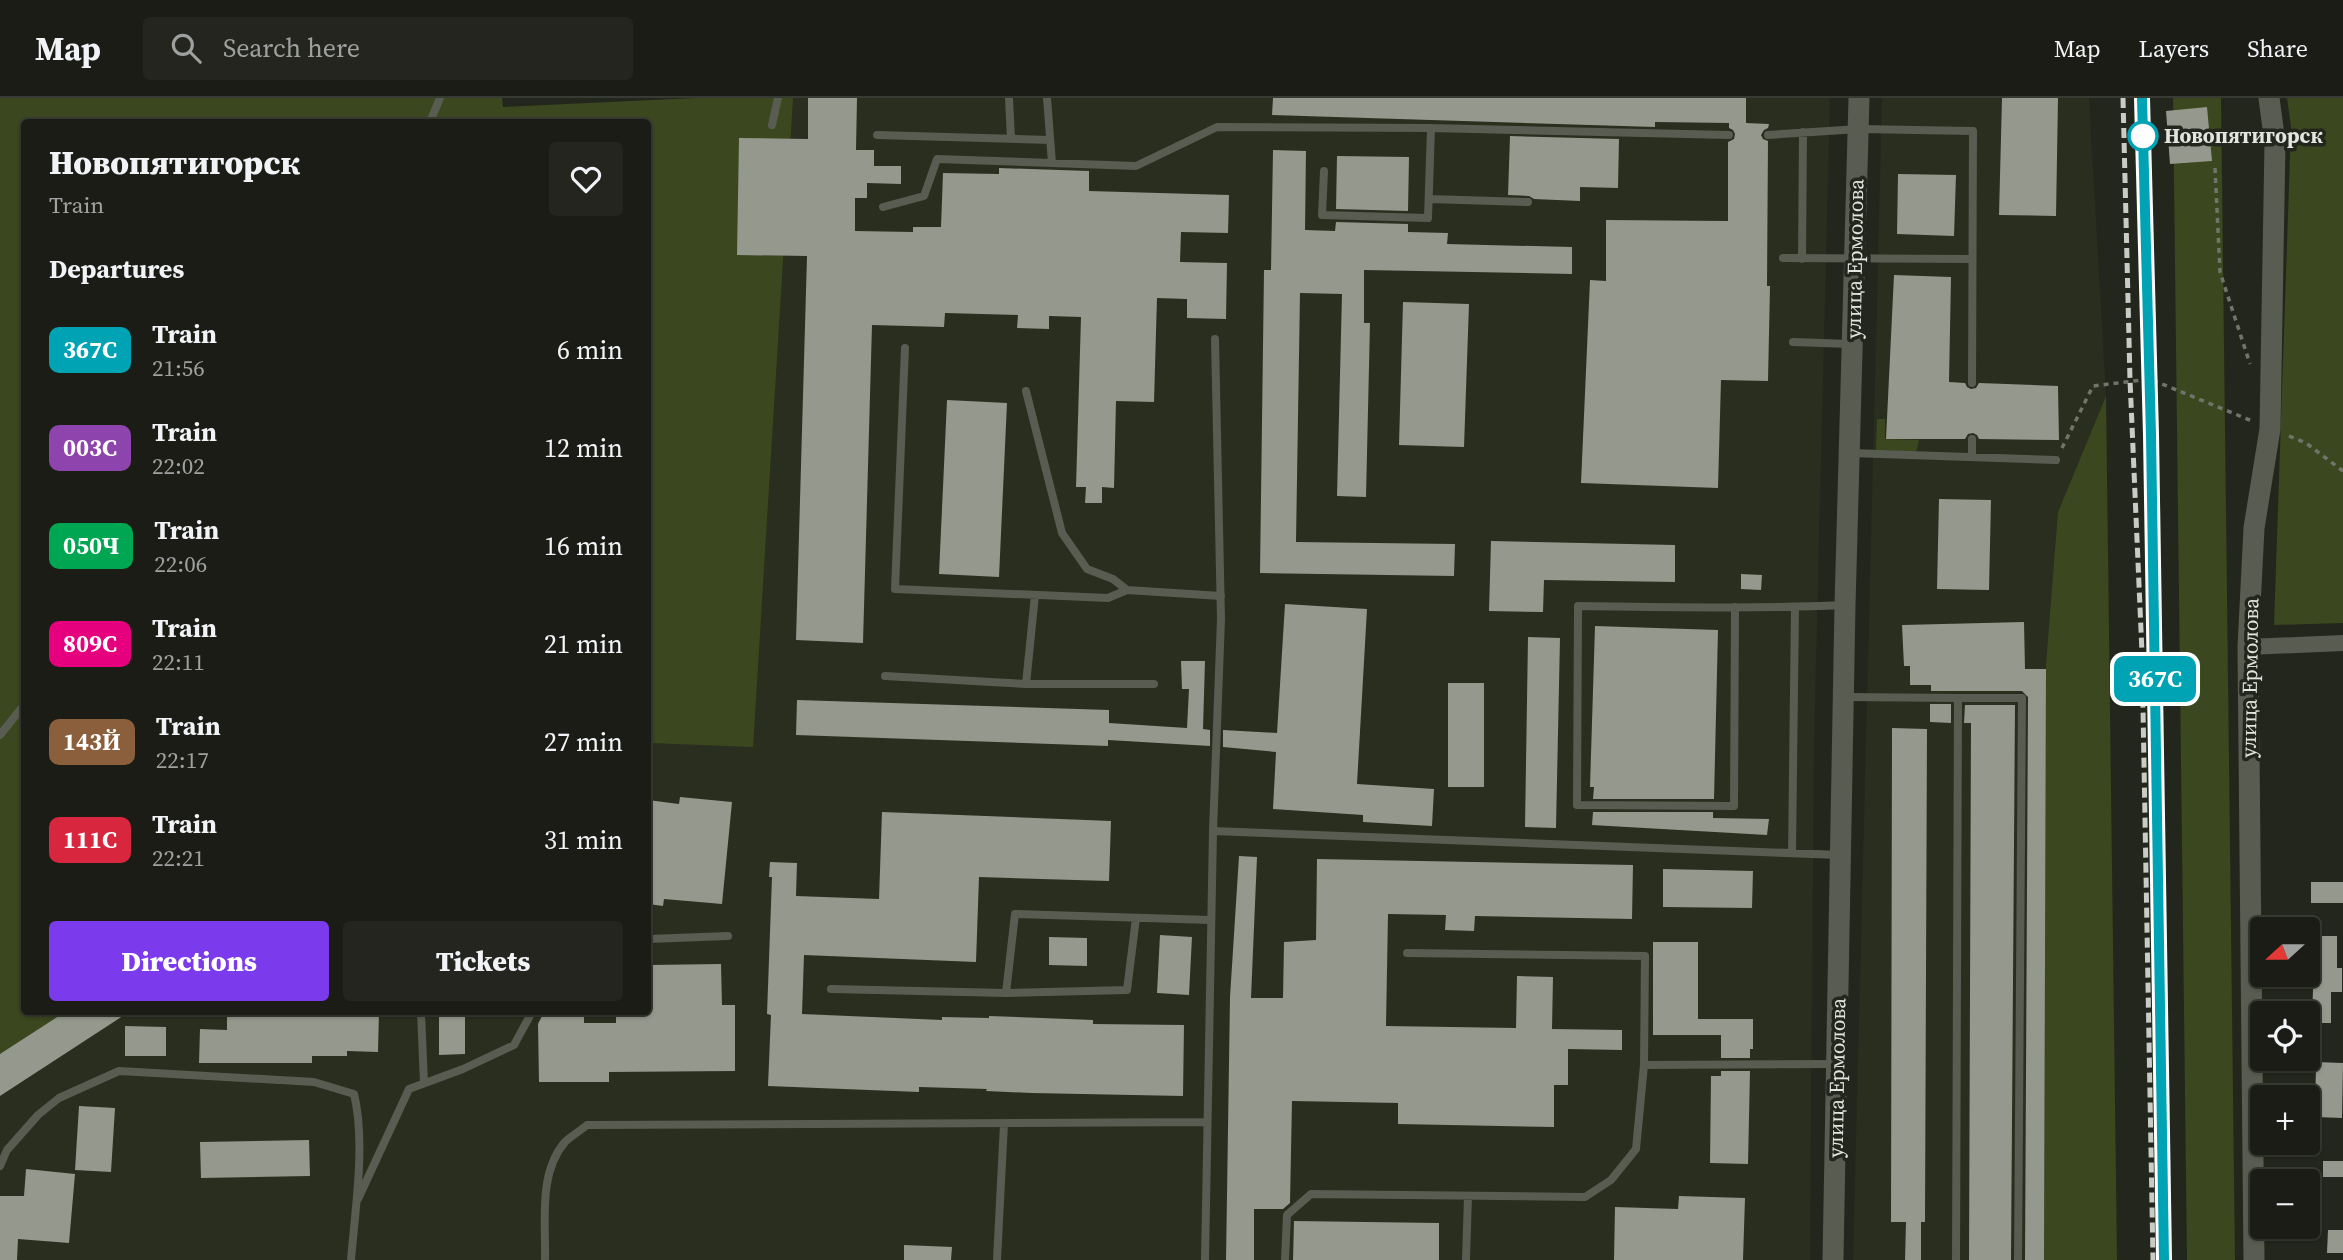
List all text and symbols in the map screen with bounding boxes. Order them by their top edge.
search box [143,17,633,80]
text: Map [35,26,101,71]
icon: search [167,29,205,67]
text: Search here [223,30,360,66]
text: Map [2054,32,2101,65]
text: Layers [2139,32,2209,65]
text: Share [2247,32,2308,65]
marker: Новопятигорск [2128,121,2158,151]
place label: Новопятигорск [2164,121,2323,150]
text: Новопятигорск [49,140,300,185]
button: heart [549,142,623,216]
street label: улица Ермолова [1839,178,1870,339]
text: Train [49,189,104,221]
text: Departures [49,251,184,287]
text: Train [152,316,217,352]
text: 6 min [557,332,623,368]
text: 367С [63,333,117,366]
text: 21:56 [152,352,205,384]
text: Train [152,414,217,450]
text: 12 min [544,430,623,466]
text: 003С [63,431,117,464]
text: 22:02 [152,450,205,482]
text: Train [154,512,219,548]
text: 16 min [544,528,623,564]
text: 050Ч [63,529,119,562]
text: 22:06 [154,548,207,580]
street label: улица Ермолова [2234,597,2265,758]
text: Train [152,610,217,646]
text: 21 min [544,626,623,662]
text: 809С [63,627,117,660]
text: 22:11 [152,646,205,678]
line badge: 367С [2106,656,2204,702]
text: 367С [2128,662,2182,695]
text: Train [156,708,221,744]
text: 27 min [544,724,623,760]
text: 143Й [63,725,121,758]
text: 22:17 [156,744,209,776]
text: Train [152,806,217,842]
text: 31 min [544,822,623,858]
text: 111С [63,823,117,856]
text: 22:21 [152,842,205,874]
north arrow [2250,917,2320,987]
map controls [2250,917,2320,1239]
button: Directions [49,921,329,1001]
button: Tickets [343,921,623,1001]
street label: улица Ермолова [1821,997,1852,1158]
button: locate [2250,1001,2320,1071]
button: + [2250,1085,2320,1155]
button: − [2250,1169,2320,1239]

